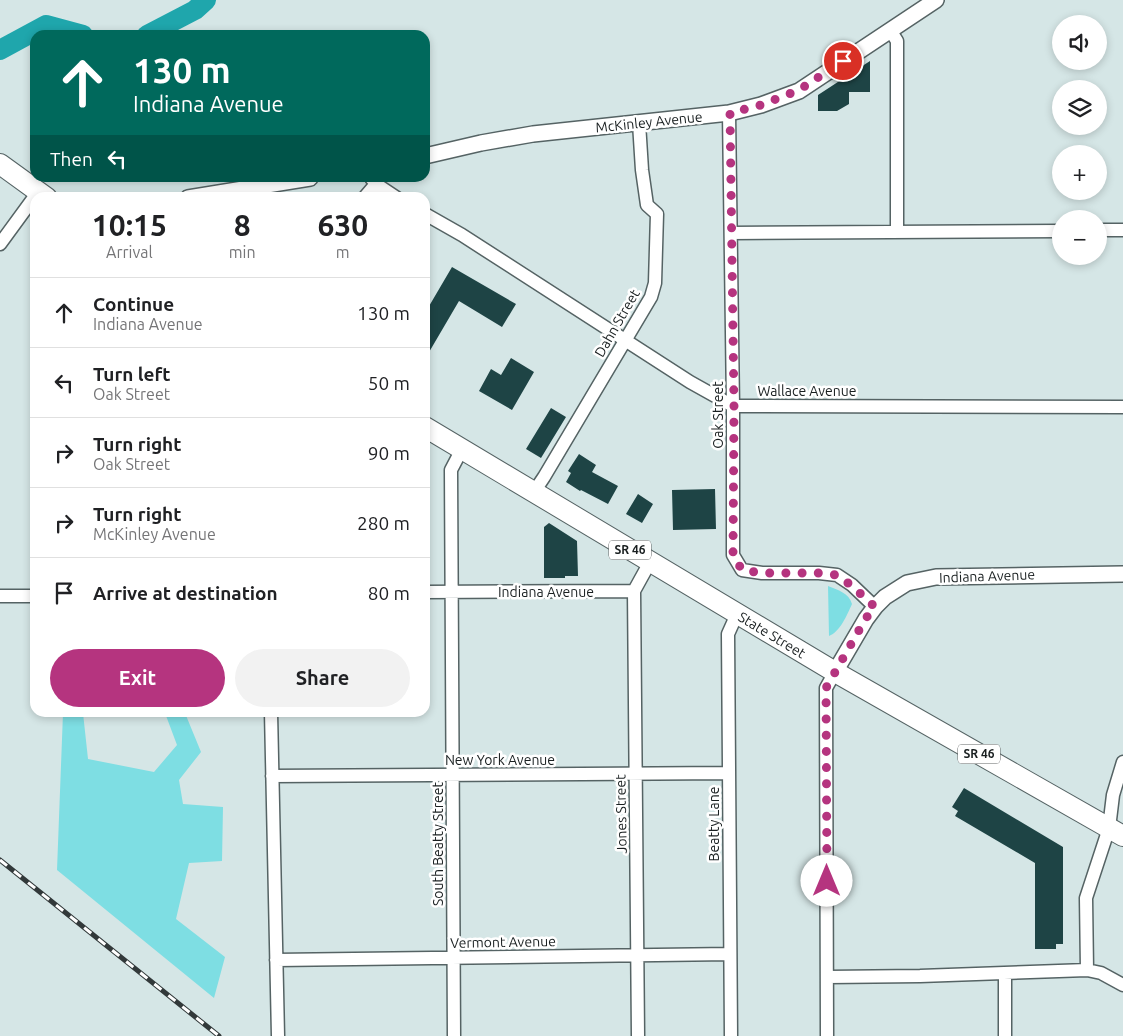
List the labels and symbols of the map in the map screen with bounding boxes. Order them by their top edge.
pin [822,40,864,82]
street label: McKinley Avenue [595,108,703,136]
street label: Dahn Street [591,286,643,360]
street label: Oak Street [710,381,726,449]
street label: Wallace Avenue [758,383,857,399]
road number: SR 46 [609,540,651,560]
street label: Indiana Avenue [939,566,1035,586]
street label: Indiana Avenue [498,584,594,600]
street label: State Street [736,609,809,662]
road number: SR 46 [958,744,1000,764]
street label: New York Avenue [445,752,555,768]
street label: Jones Street [612,774,630,854]
street label: South Beatty Street [430,781,446,906]
street label: Beatty Lane [706,787,722,861]
position arrow [800,854,852,906]
street label: Vermont Avenue [450,933,556,951]

